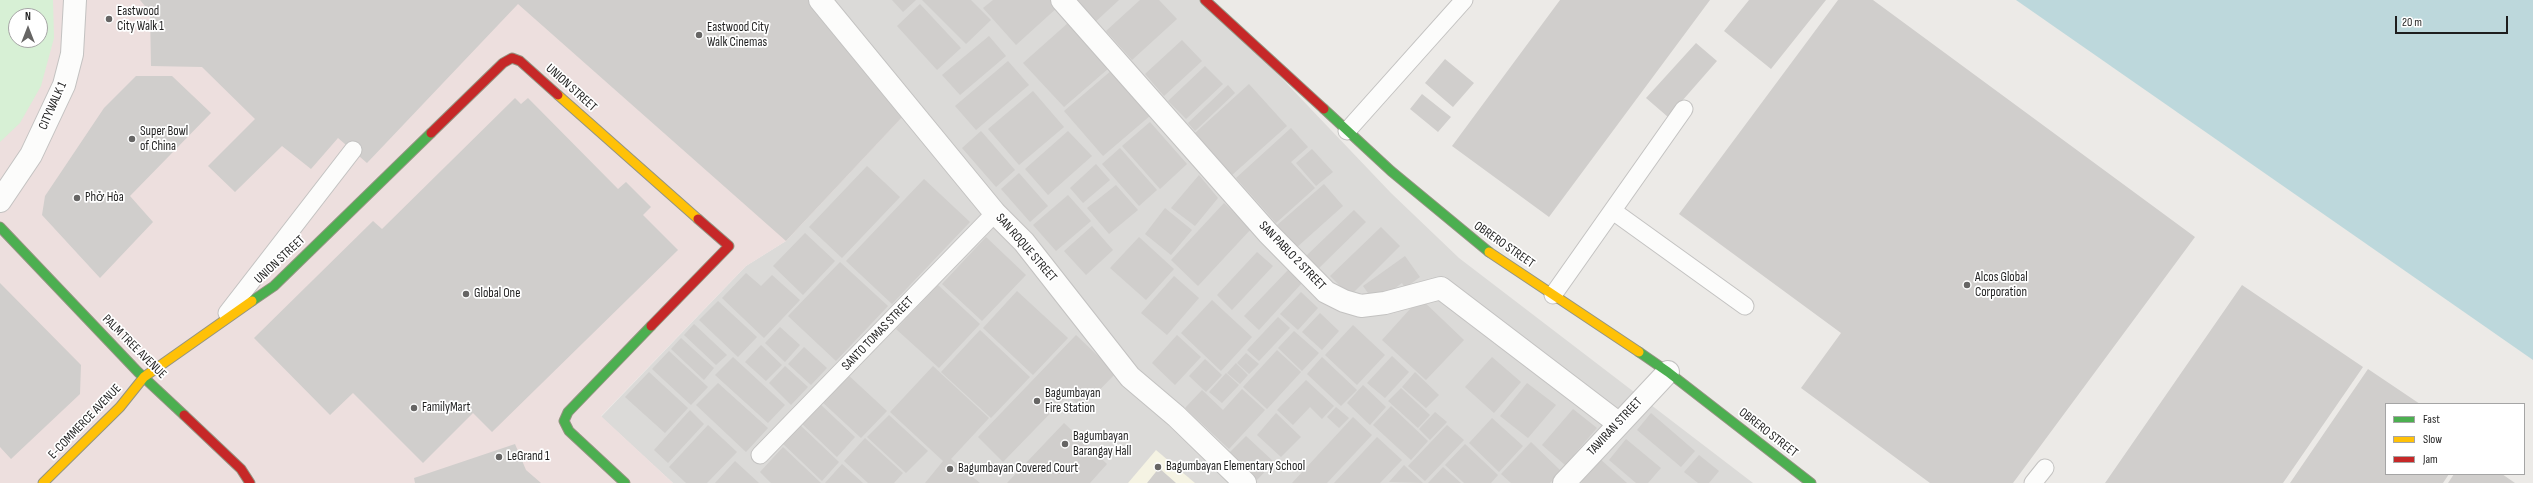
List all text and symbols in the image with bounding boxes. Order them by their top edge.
place label: Eastwood City Walk 1 [117,4,164,35]
north arrow [8,8,48,48]
scale bar [2397,8,2510,34]
text: N [25,10,31,23]
marker: Eastwood City Walk 1 [104,14,114,24]
text: 20 m [2402,15,2422,30]
place label: Eastwood City Walk Cinemas [707,20,769,51]
marker: Eastwood City Walk Cinemas [694,30,704,40]
street label: UNION STREET [542,61,600,115]
street label: CITYWALK 1 [36,80,70,132]
place label: Super Bowl of China [140,124,188,155]
marker: Super Bowl of China [127,134,137,144]
place label: Phở Hòa [85,190,124,206]
marker: Phở Hòa [72,193,82,203]
street label: SAN ROQUE STREET [992,211,1060,285]
street label: SAN PABLO 2 STREET [1255,218,1329,294]
street label: OBRERO STREET [1471,218,1537,272]
street label: UNION STREET [251,233,309,287]
place label: Alcos Global Corporation [1975,270,2028,301]
marker: Alcos Global Corporation [1962,280,1972,290]
place label: Global One [474,286,520,302]
marker: Global One [461,289,471,299]
street label: SANTO TOMAS STREET [839,294,917,374]
street label: PALM TREE AVENUE [99,312,169,382]
street label: E-COMMERCE AVENUE [45,381,125,463]
place label: Bagumbayan Fire Station [1045,386,1100,417]
street label: TAWIRAN STREET [1584,395,1646,459]
marker: Bagumbayan Fire Station [1032,396,1042,406]
place label: FamilyMart [422,400,470,416]
marker: FamilyMart [409,403,419,413]
legend [2385,403,2525,475]
street label: OBRERO STREET [1735,405,1801,461]
text: Fast [2423,412,2440,427]
place label: Bagumbayan Barangay Hall [1073,429,1131,460]
text: Slow [2423,432,2442,447]
marker: Bagumbayan Barangay Hall [1060,439,1070,449]
place label: LeGrand 1 [507,449,550,465]
marker: LeGrand 1 [494,452,504,462]
text: Jam [2423,452,2438,467]
place label: Bagumbayan Elementary School [1166,459,1305,475]
place label: Bagumbayan Covered Court [958,461,1078,477]
marker: Bagumbayan Elementary School [1153,462,1163,472]
marker: Bagumbayan Covered Court [945,464,955,474]

